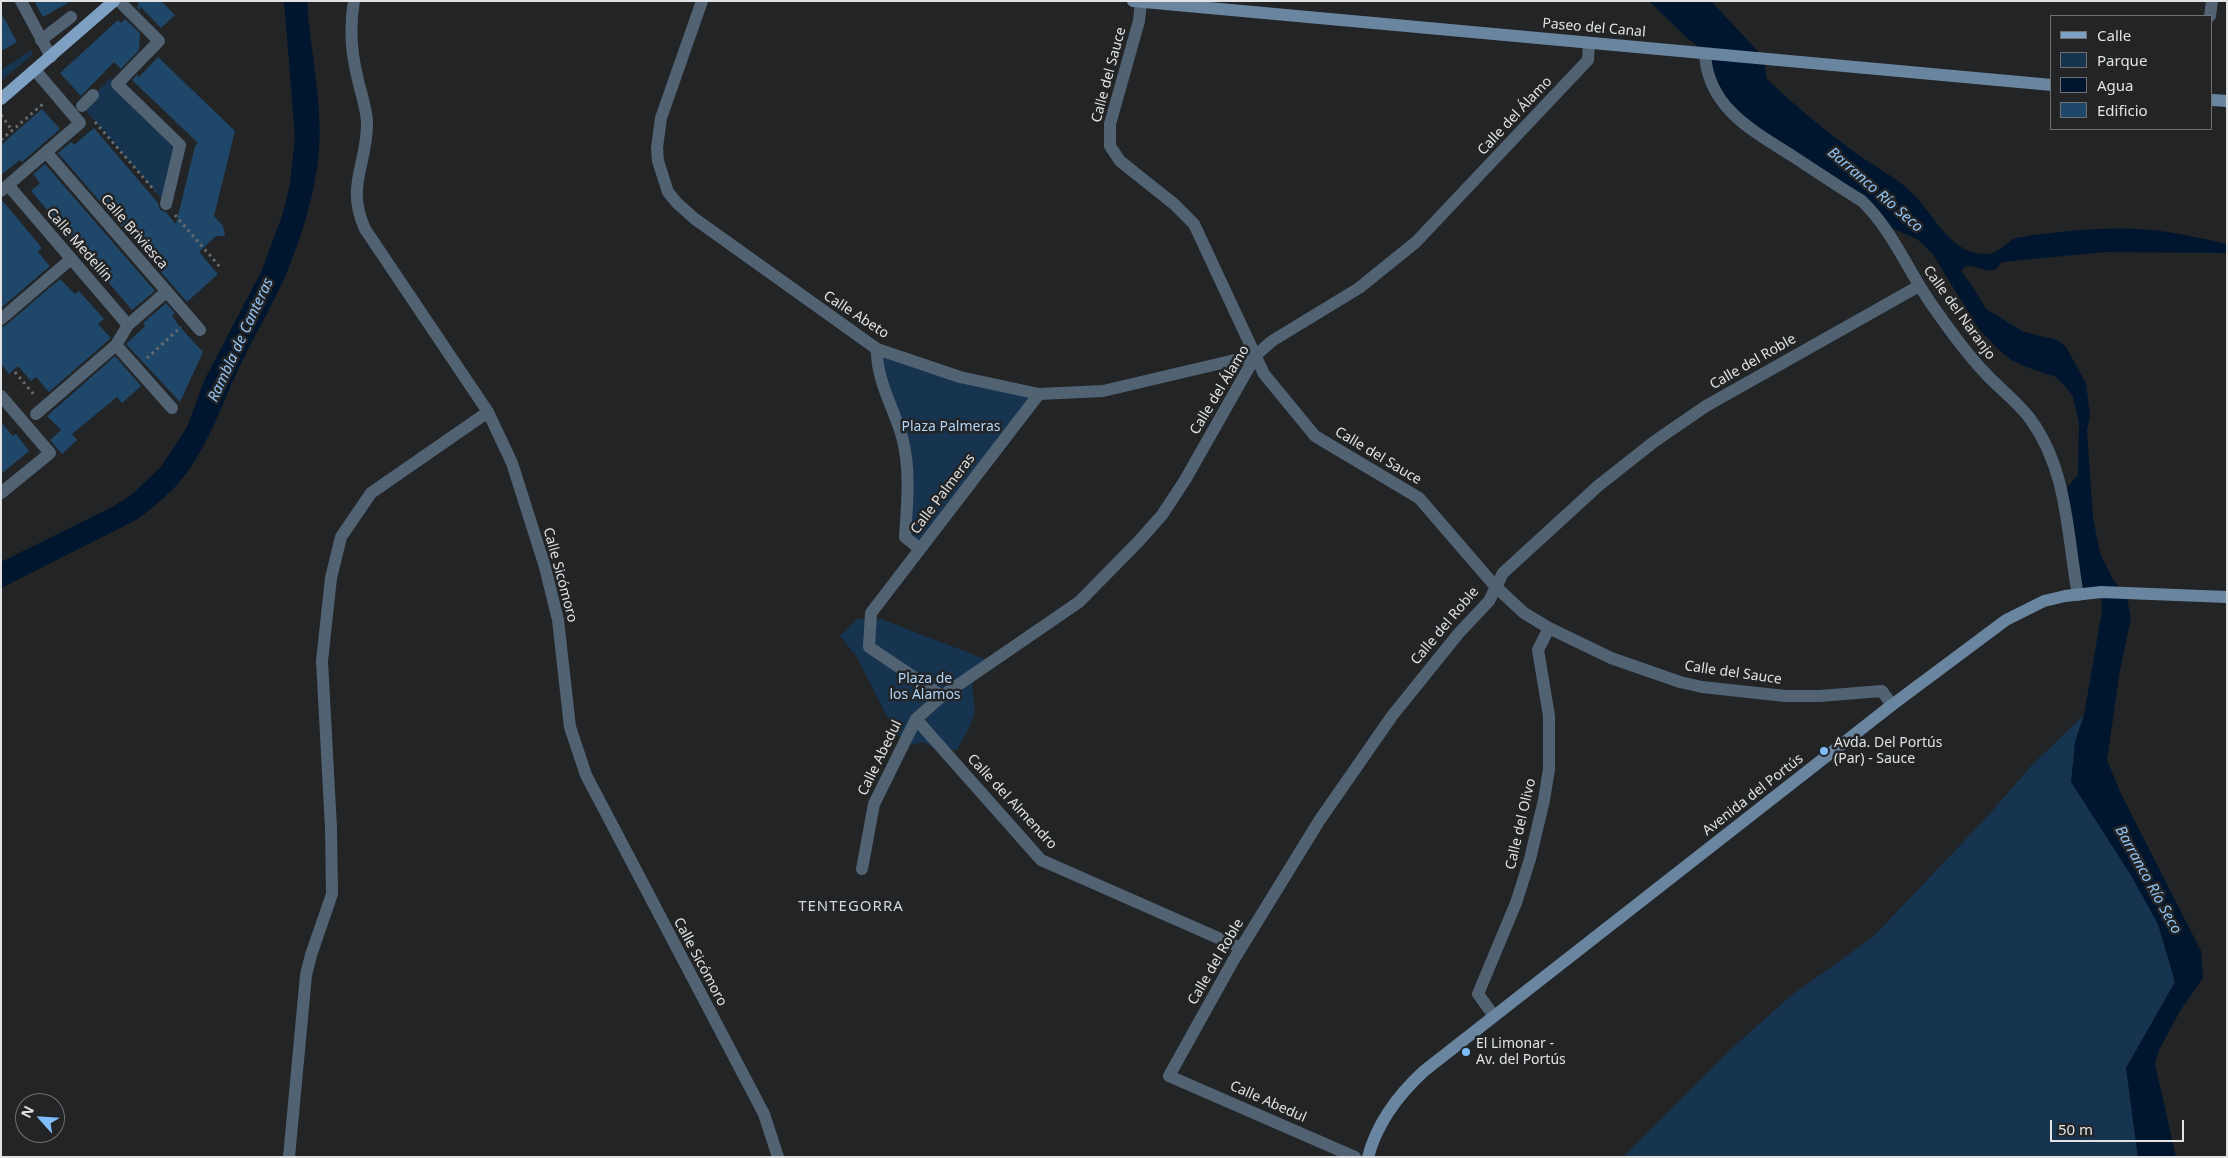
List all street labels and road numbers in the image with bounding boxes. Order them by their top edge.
street label: Paseo del Canal [1542,15,1646,41]
street label: Calle del Sauce [1088,25,1130,125]
street label: Calle del Álamo [1474,73,1556,159]
street label: Calle Briviesca [97,191,171,273]
street label: Calle Medellín [42,205,116,285]
street label: Calle del Naranjo [1919,263,1999,363]
street label: Calle Abeto [820,288,892,342]
street label: Calle del Roble [1707,331,1799,393]
street label: Calle del Álamo [1187,342,1253,438]
street label: Calle del Sauce [1332,424,1424,488]
street label: Calle Palmeras [907,450,979,538]
street label: Calle Sicómoro [539,526,581,624]
street label: Calle del Roble [1408,584,1482,668]
street label: Calle del Sauce [1683,658,1783,688]
street label: Calle Abedul [855,718,905,798]
street label: Avenida del Portús [1699,750,1807,840]
street label: Calle del Almendro [964,751,1060,853]
street label: Calle del Olivo [1502,777,1540,871]
street label: Calle Sicómoro [670,915,730,1009]
street label: Calle del Roble [1185,916,1247,1008]
street label: Calle Abedul [1227,1078,1309,1126]

